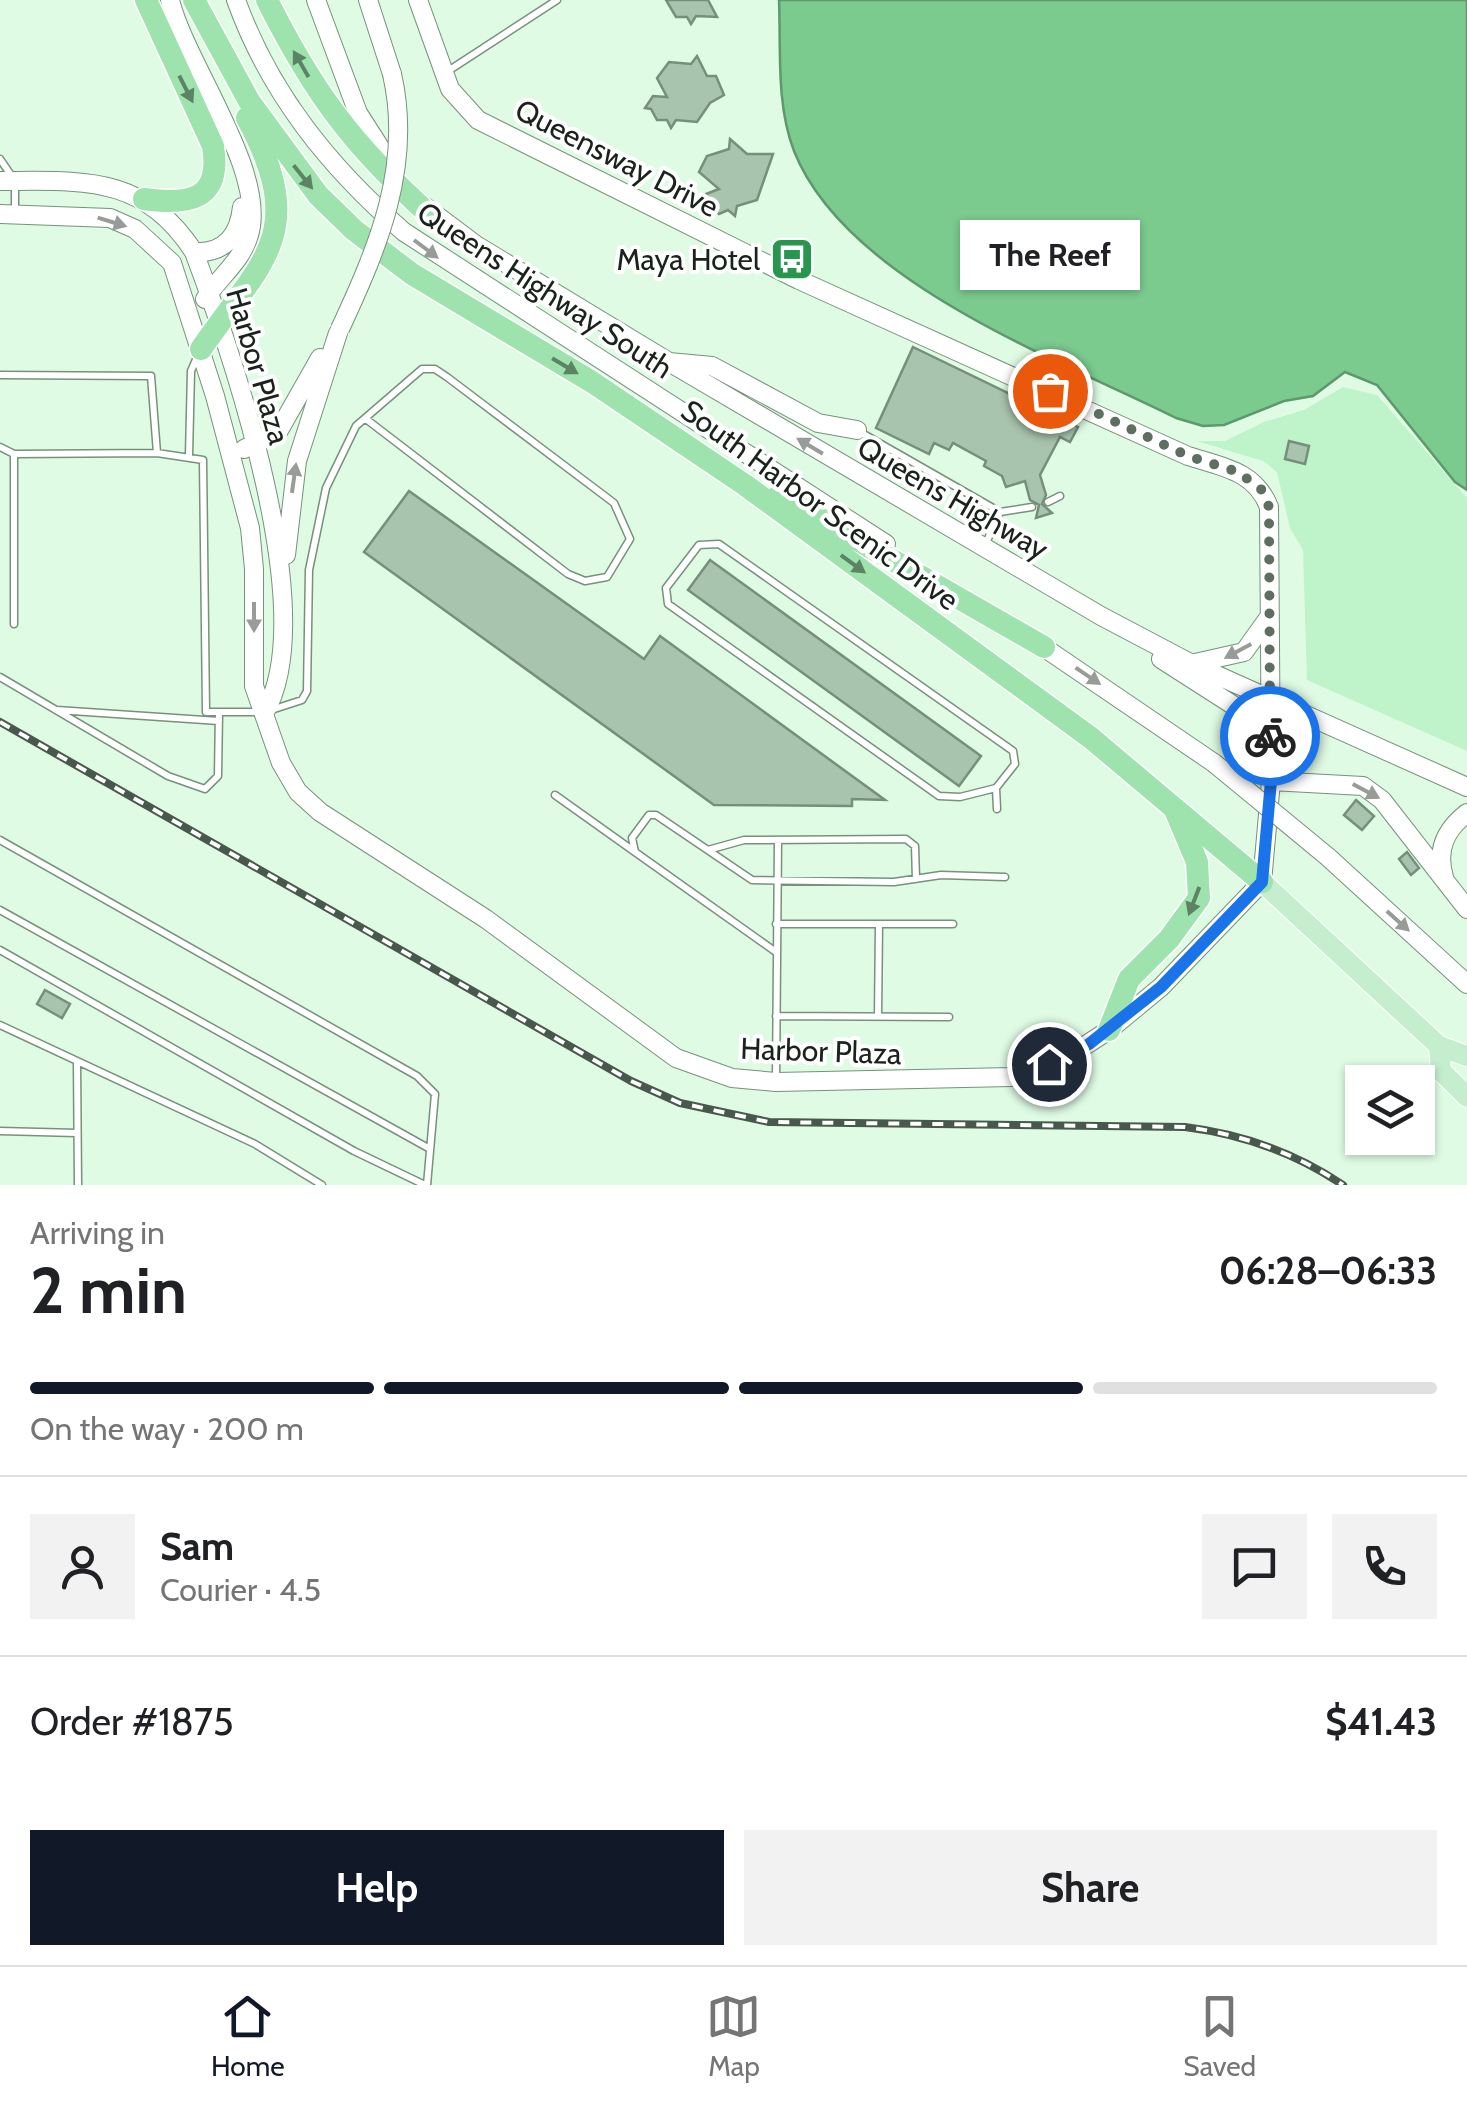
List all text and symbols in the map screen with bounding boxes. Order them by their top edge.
one-way arrow [293,50,310,79]
one-way arrow [177,75,194,104]
street label: Queensway Drive [509,91,725,225]
one-way arrow [292,164,313,189]
street label: Queens Highway South [410,194,680,386]
one-way arrow [97,215,127,230]
callout: The Reef [960,221,1140,291]
text: The Reef [989,235,1111,274]
bus stop icon: Maya Hotel [769,236,815,282]
one-way arrow [413,239,439,259]
place label: Maya Hotel [616,241,760,278]
street label: Harbor Plaza [218,283,298,449]
pin [1008,349,1093,434]
one-way arrow [551,357,579,374]
icon: bag [1023,364,1078,419]
street label: South Harbor Scenic Drive [674,392,966,618]
street label: Queens Highway [851,428,1055,568]
one-way arrow [795,438,824,455]
one-way arrow [287,462,303,494]
one-way arrow [839,554,866,573]
one-way arrow [246,601,262,633]
one-way arrow [1224,642,1252,659]
one-way arrow [1074,666,1101,684]
courier [1220,686,1320,786]
icon: bike [1243,709,1298,764]
one-way arrow [1352,782,1380,799]
one-way arrow [1186,886,1201,916]
one-way arrow [1386,909,1410,932]
pin [1007,1022,1092,1107]
street label: Harbor Plaza [740,1030,903,1072]
icon: home [1022,1037,1077,1092]
map controls [1345,1065,1435,1155]
button: layers [1345,1065,1435,1155]
text: Arriving in [30,1213,165,1252]
text: 06:28–06:33 [1219,1247,1437,1294]
text: 2 min [30,1250,187,1329]
text: On the way · 200 m [30,1409,304,1448]
button: person [30,1514,135,1619]
button: chat [1202,1514,1307,1619]
button: phone [1332,1514,1437,1619]
text: Sam [160,1523,234,1570]
text: Courier · 4.5 [160,1570,321,1609]
text: Order #1875 [30,1698,233,1745]
text: $41.43 [1325,1698,1437,1745]
button: Help [30,1830,724,1945]
button: Share [744,1830,1437,1945]
tab: Home [211,1989,285,2083]
tab: Map [706,1989,761,2083]
tab: Saved [1183,1989,1256,2083]

